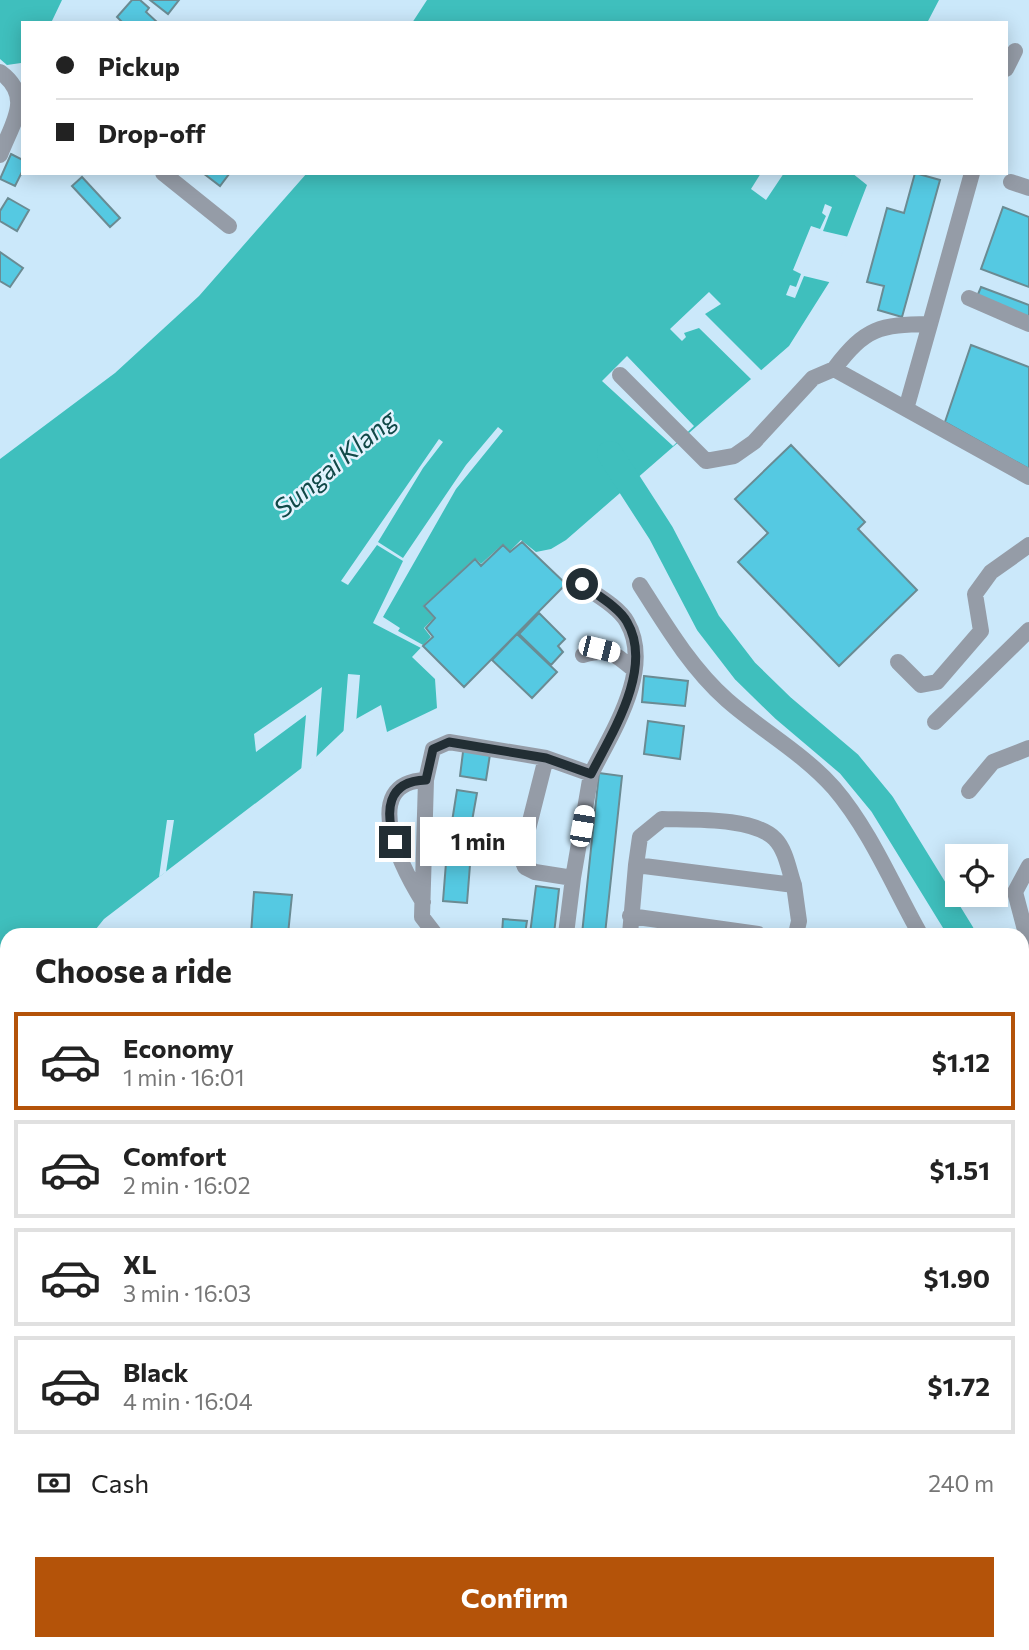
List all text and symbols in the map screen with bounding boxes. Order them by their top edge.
text: Pickup [98,50,180,81]
text: Drop-off [98,117,205,148]
water label: Sungai Klang [266,402,402,523]
route start [566,568,598,600]
car [577,634,622,664]
car [569,803,596,849]
callout: 1 min [420,818,535,866]
route end [379,826,411,858]
text: 1 min [451,827,505,855]
map controls [945,844,1008,907]
button: locate [945,844,1008,907]
text: Choose a ride [35,950,232,990]
icon: car [39,1030,102,1093]
text: Economy [123,1032,234,1063]
text: $1.12 [932,1046,990,1077]
text: 1 min · 16:01 [123,1063,245,1091]
icon: car [39,1138,102,1201]
text: Comfort [123,1140,226,1171]
text: $1.51 [929,1154,990,1185]
text: 2 min · 16:02 [123,1171,250,1199]
icon: car [39,1246,102,1309]
text: XL [123,1248,157,1279]
text: $1.90 [923,1262,990,1293]
text: 3 min · 16:03 [123,1279,251,1307]
icon: car [39,1354,102,1417]
text: Black [123,1356,189,1387]
text: $1.72 [928,1370,990,1401]
text: 4 min · 16:04 [123,1387,253,1415]
icon: cash [35,1464,73,1502]
text: Cash [91,1467,149,1498]
text: 240 m [928,1469,994,1497]
button: Confirm [35,1557,994,1637]

